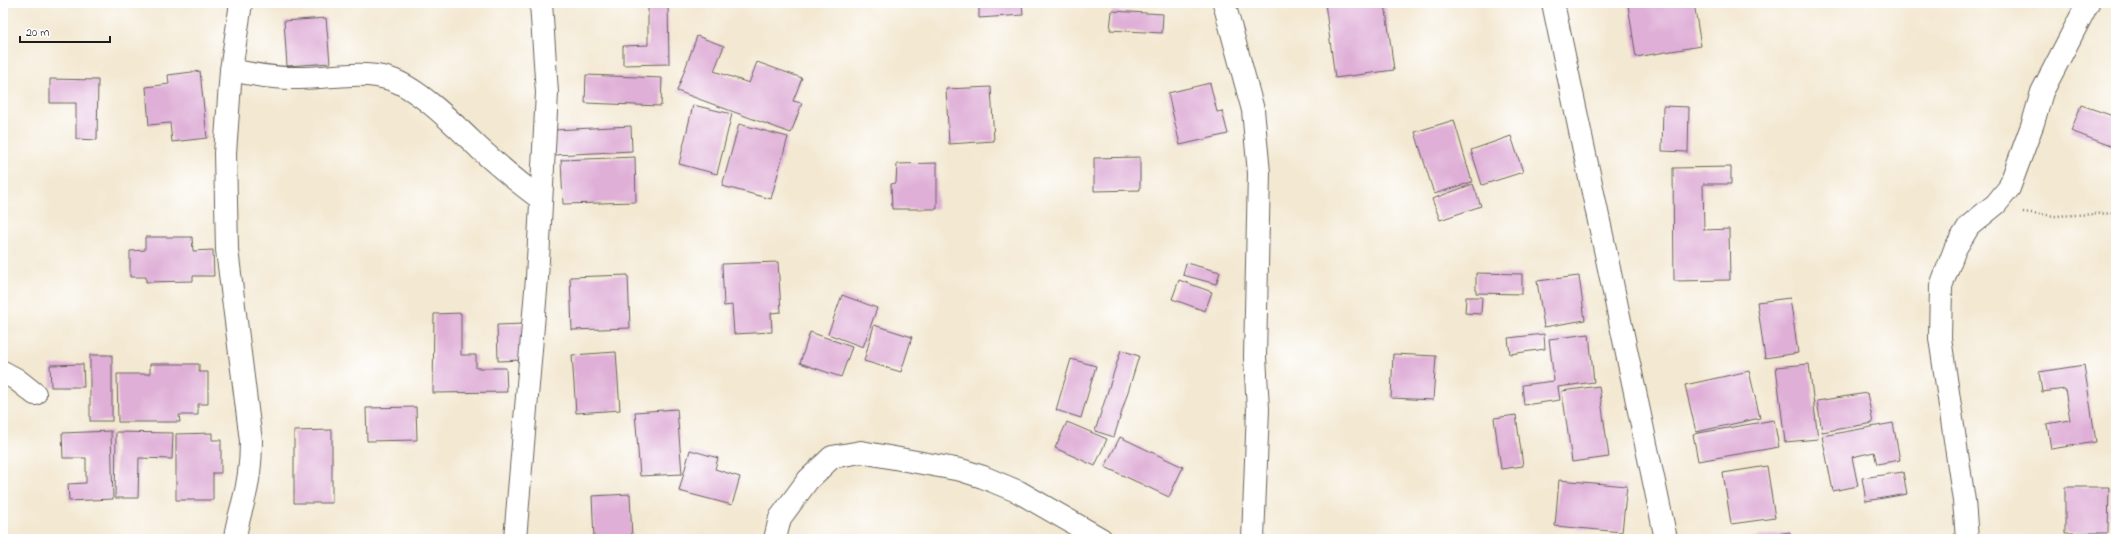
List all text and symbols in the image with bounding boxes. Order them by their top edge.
scale bar [20,18,110,44]
text: 20 m [26,24,49,42]

